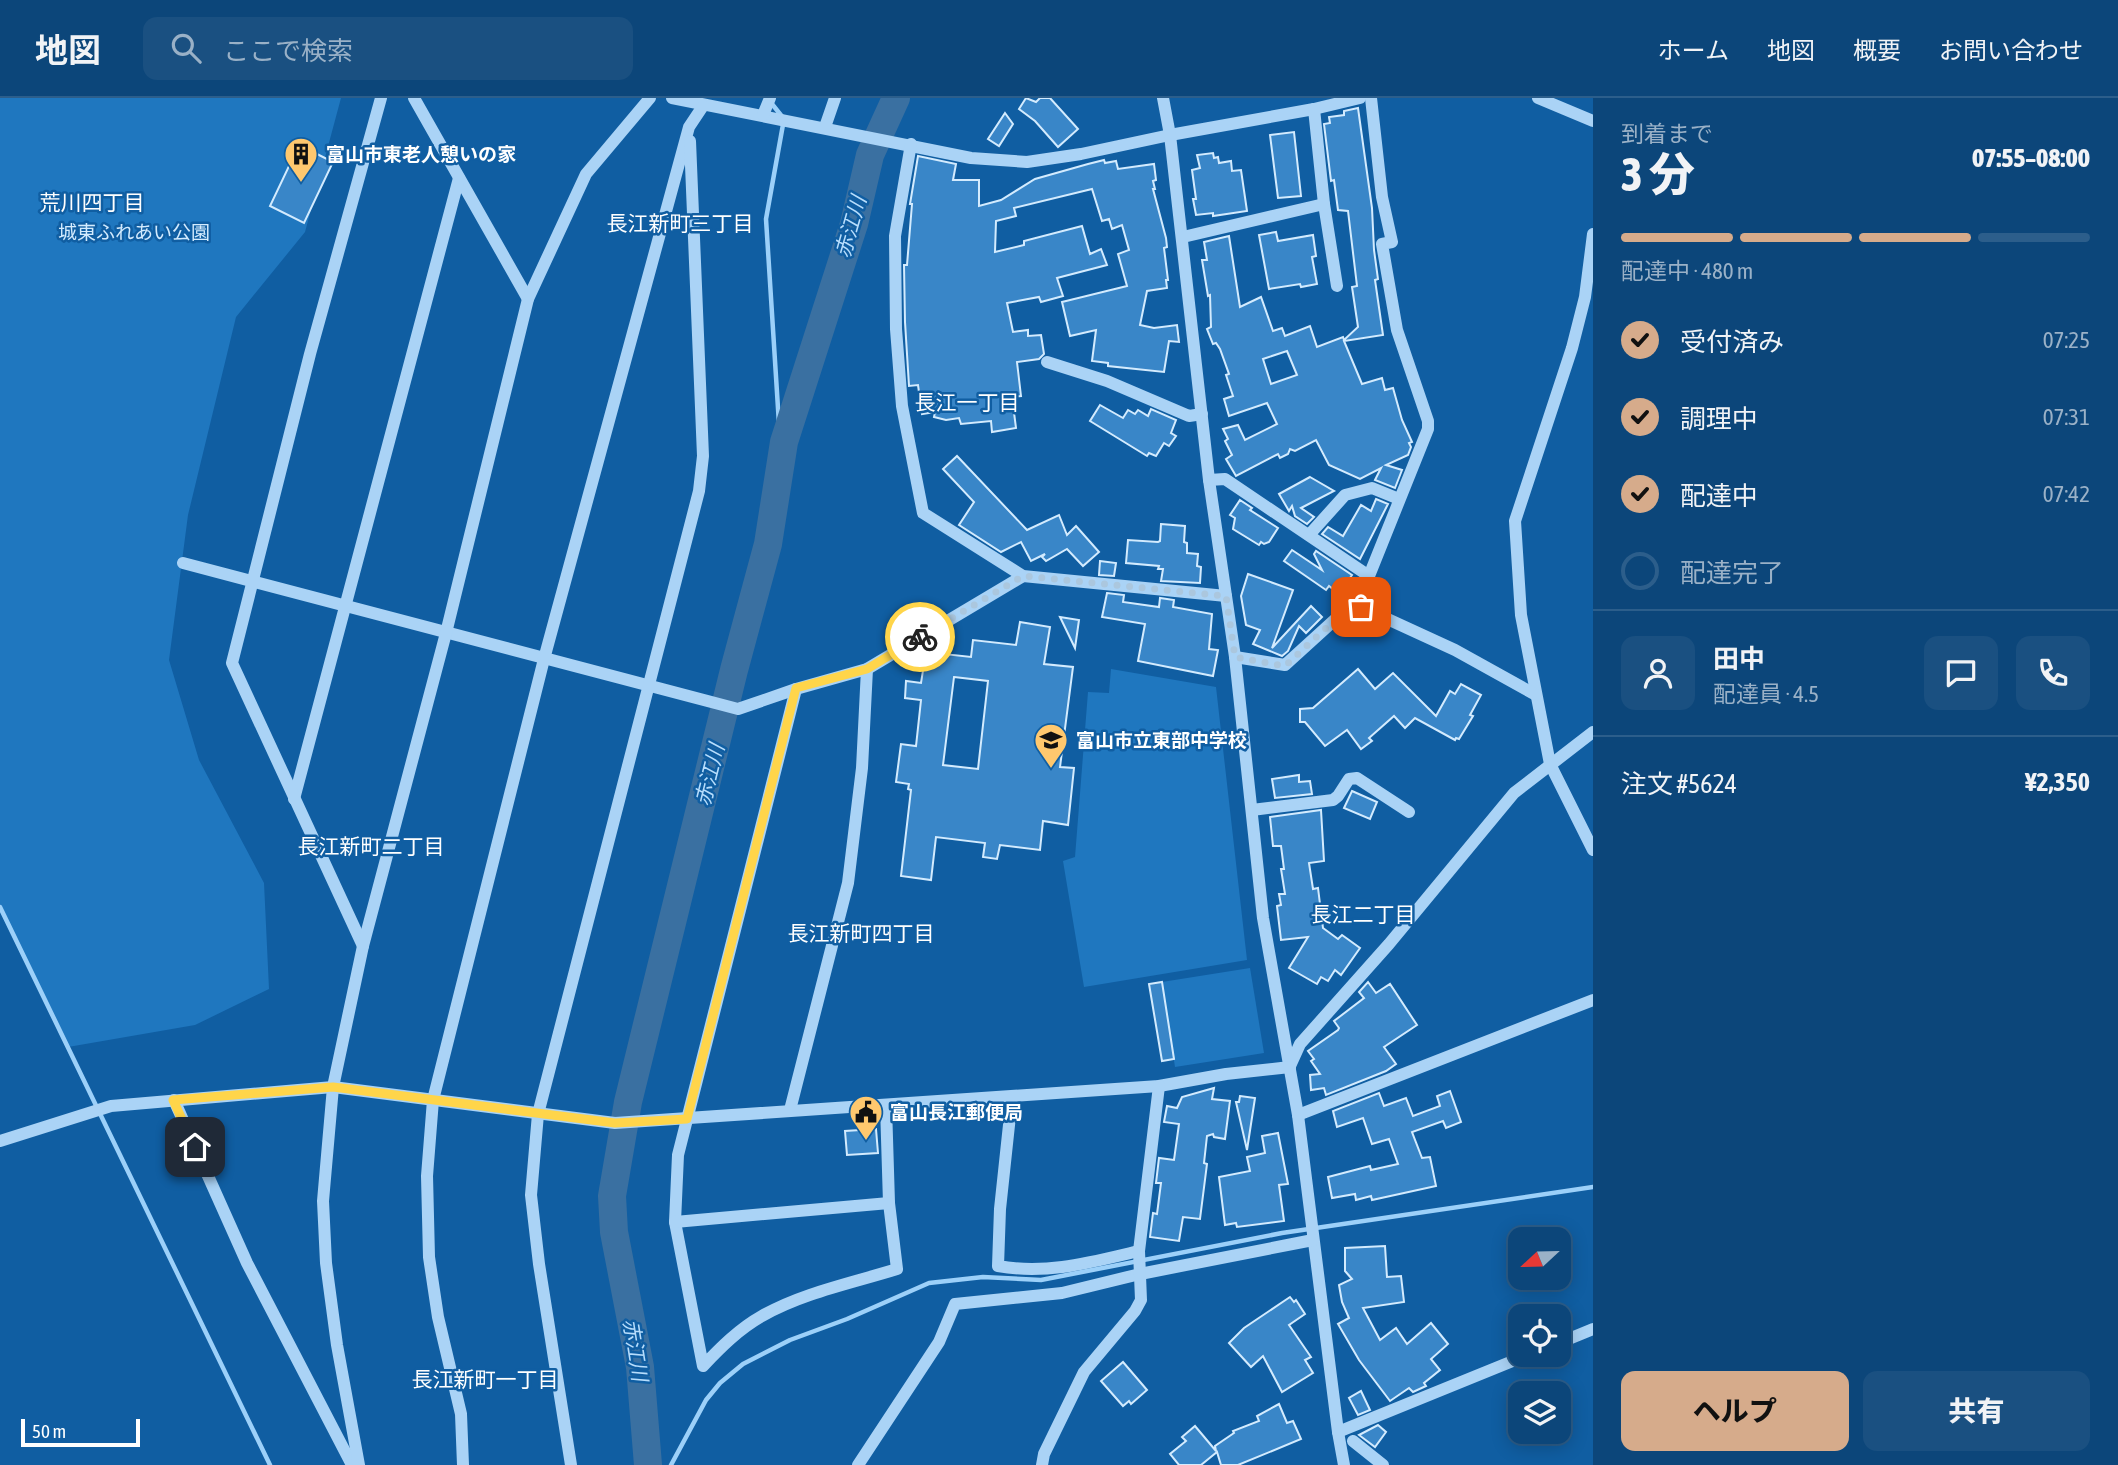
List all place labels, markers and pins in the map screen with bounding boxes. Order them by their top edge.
building icon: 富山市東老人憩いの家 [282,135,320,184]
place label: 富山市東老人憩いの家 [326,143,516,165]
pin [1331,577,1391,637]
school or university icon: 富山市立東部中学校 [1032,721,1070,770]
place label: 富山市立東部中学校 [1076,729,1247,751]
public building icon: 富山長江郵便局 [847,1093,885,1142]
place label: 富山長江郵便局 [890,1101,1023,1123]
pin [165,1117,225,1177]

